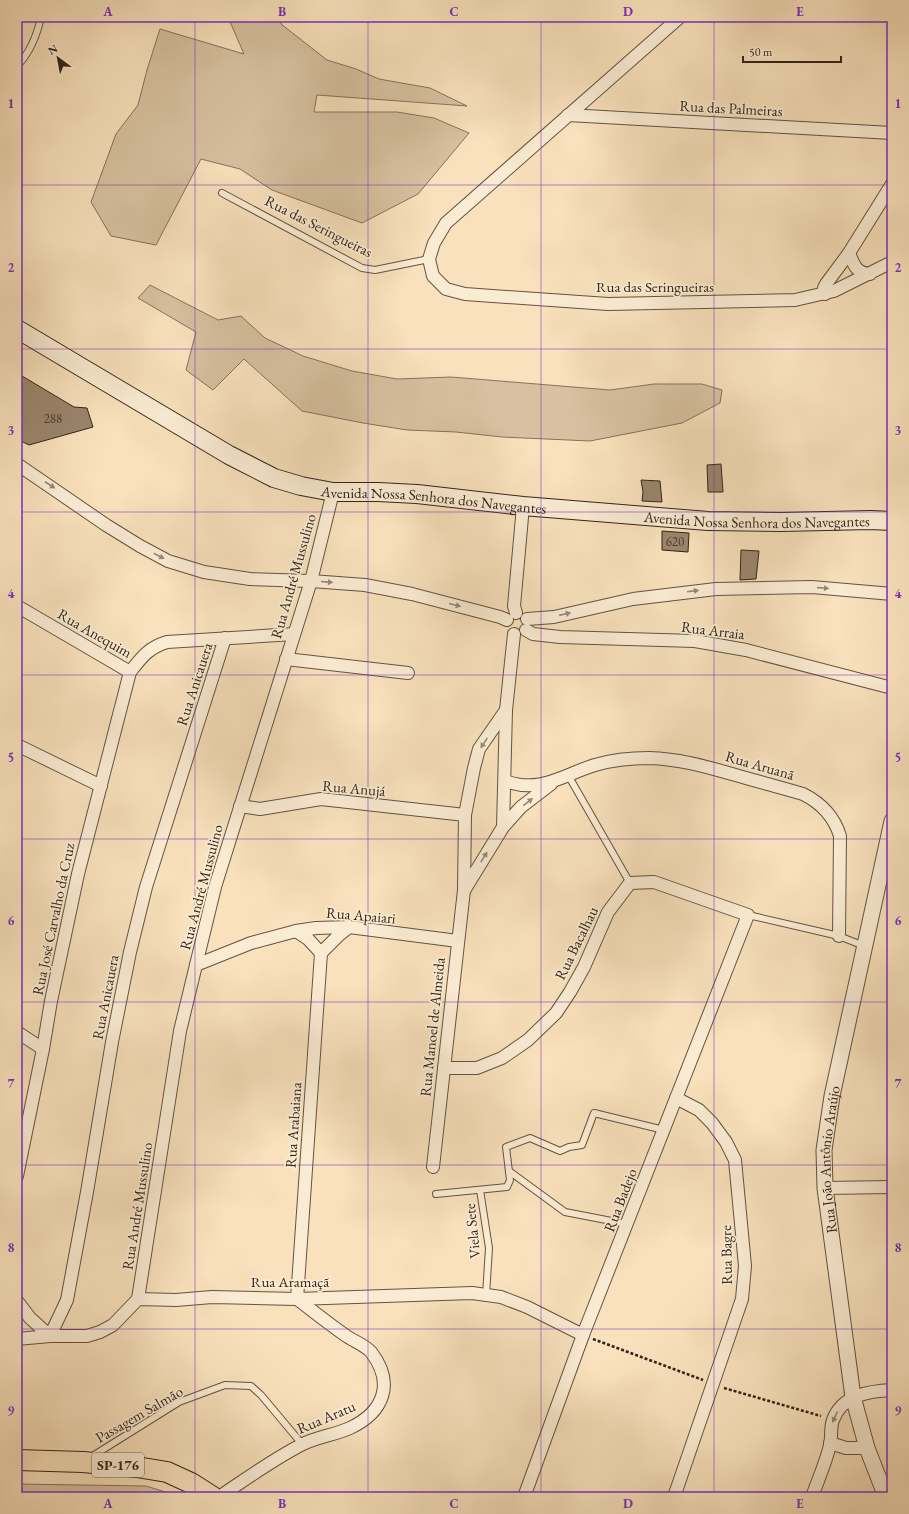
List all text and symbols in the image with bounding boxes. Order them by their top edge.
text: A [102,3,113,20]
text: B [278,3,286,20]
text: C [449,3,459,20]
text: D [623,3,633,20]
text: E [796,3,804,20]
north arrow [38,38,78,78]
scale bar [743,38,841,64]
text: N [45,41,60,58]
text: 50 m [749,44,773,60]
text: 1 [8,95,15,112]
text: 1 [895,95,902,112]
street label: Rua das Palmeiras [679,96,783,120]
street label: Rua das Seringueiras [262,191,376,261]
text: 2 [8,259,15,276]
text: 2 [895,259,902,276]
street label: Rua das Seringueiras [596,277,714,296]
house number: 288 [44,410,62,427]
text: 3 [8,422,15,439]
text: 3 [895,422,902,439]
street label: Avenida Nossa Senhora dos Navegantes [319,480,547,517]
one-way arrow [44,482,55,489]
street label: Avenida Nossa Senhora dos Navegantes [642,506,870,532]
street label: Rua André Mussulino [266,511,320,641]
house number: 620 [666,533,684,550]
one-way arrow [153,553,164,559]
one-way arrow [321,579,333,586]
text: 4 [8,585,15,602]
one-way arrow [817,585,830,591]
text: 4 [895,585,902,602]
one-way arrow [687,588,699,595]
one-way arrow [448,603,461,609]
street label: Rua Anequim [54,604,136,662]
one-way arrow [560,611,572,617]
street label: Rua Arraia [680,617,746,643]
street label: Rua Anicauera [172,640,216,728]
one-way arrow [480,737,488,748]
street label: Rua Aruanã [723,746,797,784]
text: 5 [8,749,14,766]
text: 5 [895,749,901,766]
street label: Rua Anujá [322,776,386,800]
one-way arrow [522,797,533,806]
street label: Rua André Mussulino [175,822,227,952]
street label: Rua José Carvalho da Cruz [28,841,79,997]
one-way arrow [481,851,488,863]
street label: Rua Apaiari [325,902,397,928]
street label: Rua Bacalhau [550,903,602,983]
text: 6 [8,912,15,929]
text: 6 [895,912,902,929]
street label: Rua Anicauera [87,953,123,1041]
street label: Rua Manoel de Almeida [415,956,449,1098]
text: 7 [8,1075,15,1092]
text: 7 [895,1075,902,1092]
street label: Rua Arabaiana [281,1081,305,1169]
street label: Rua João Antônio Araújo [814,1084,844,1235]
street label: Rua André Mussulino [118,1141,156,1271]
street label: Rua Badejo [599,1165,641,1235]
street label: Viela Sete [460,1202,484,1259]
street label: Rua Bagre [716,1225,736,1285]
text: 8 [8,1239,15,1256]
text: 8 [895,1239,902,1256]
street label: Rua Aramaçã [251,1272,329,1291]
street label: Passagem Salmão [92,1381,186,1447]
street label: Rua Aratu [294,1396,358,1438]
text: 9 [8,1402,15,1419]
text: 9 [895,1402,902,1419]
one-way arrow [832,1411,838,1423]
road number: SP-176 [92,1453,144,1477]
text: A [102,1495,113,1512]
text: B [278,1495,286,1512]
text: C [449,1495,459,1512]
text: D [623,1495,633,1512]
text: E [796,1495,804,1512]

